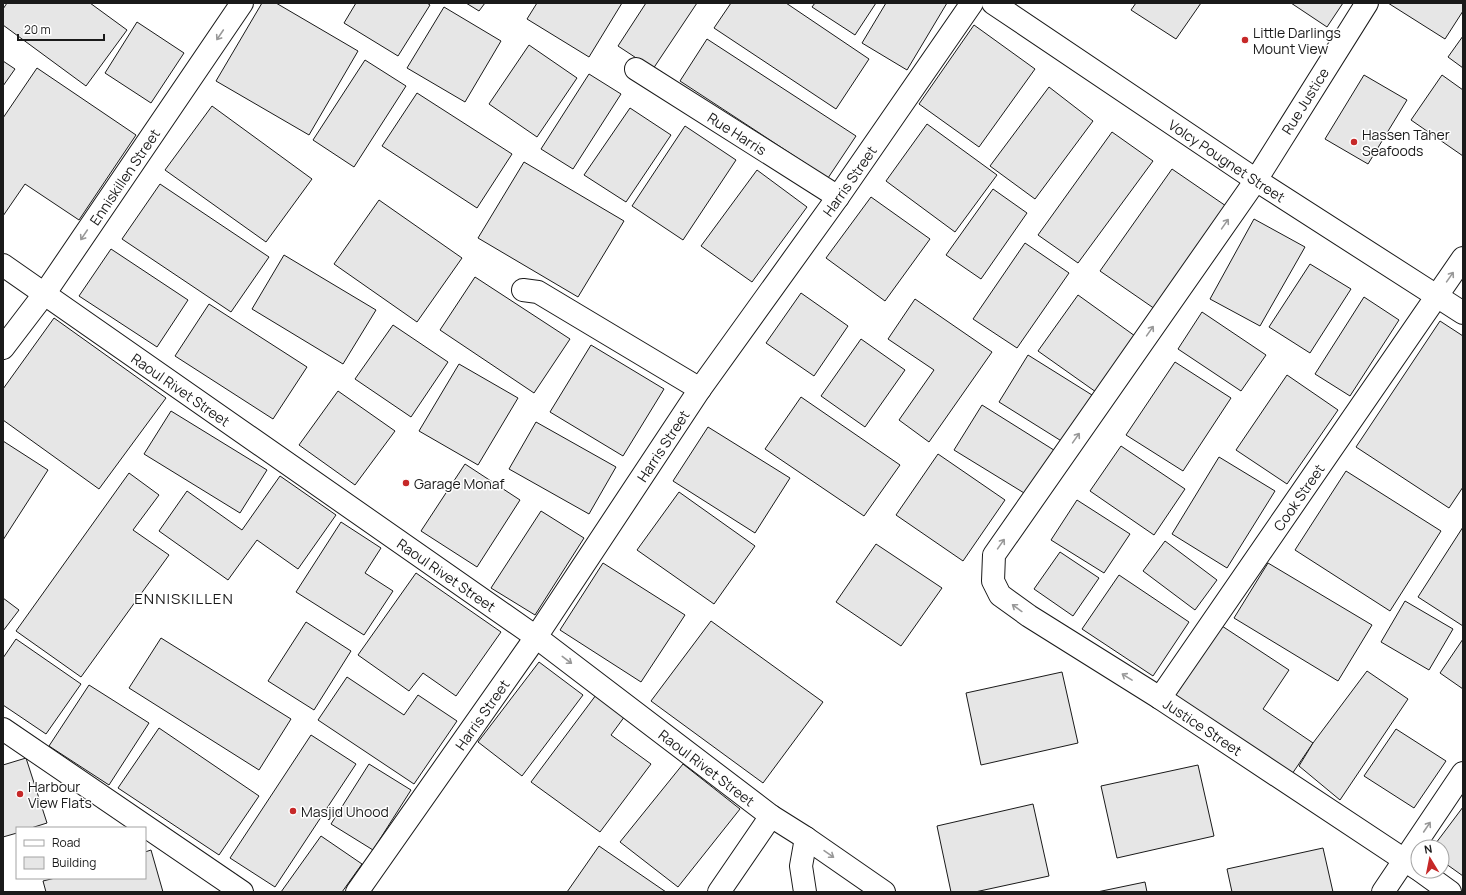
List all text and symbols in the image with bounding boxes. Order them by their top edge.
scale bar [18,16,104,42]
text: 20 m [24,21,51,38]
place label: Little Darlings Mount View [1253,23,1341,58]
one-way arrow [216,29,224,40]
marker: Little Darlings Mount View [1240,35,1250,45]
street label: Rue Justice [1277,64,1333,138]
street label: Rue Harris [704,107,770,159]
street label: Volcy Pougnet Street [1165,115,1289,206]
street label: Enniskillen Street [85,124,164,228]
place label: Hassen Taher Seafoods [1362,125,1450,160]
marker: Hassen Taher Seafoods [1349,137,1359,147]
street label: Harris Street [818,141,881,220]
one-way arrow [1221,219,1229,230]
one-way arrow [80,229,88,240]
one-way arrow [1446,272,1454,283]
one-way arrow [1146,326,1154,337]
street label: Raoul Rivet Street [128,348,234,430]
street label: Harris Street [632,406,693,485]
one-way arrow [1072,432,1080,443]
street label: Cook Street [1269,459,1328,534]
place label: Garage Monaf [414,474,505,493]
marker: Garage Monaf [401,478,411,488]
street label: Raoul Rivet Street [394,534,500,616]
one-way arrow [997,539,1005,550]
district label: ENNISKILLEN [134,588,234,609]
one-way arrow [1012,603,1023,612]
one-way arrow [562,656,573,665]
one-way arrow [1122,673,1133,681]
street label: Harris Street [450,675,513,753]
street label: Justice Street [1160,694,1246,760]
street label: Raoul Rivet Street [655,725,759,810]
place label: Harbour View Flats [28,777,92,812]
marker: Harbour View Flats [15,789,25,799]
place label: Masjid Uhood [301,802,389,821]
marker: Masjid Uhood [288,806,298,816]
one-way arrow [1423,821,1431,833]
legend [16,827,146,879]
text: Road [52,834,80,851]
north arrow [1410,839,1450,879]
text: N [1423,841,1433,857]
one-way arrow [824,850,835,858]
text: Building [52,854,96,871]

